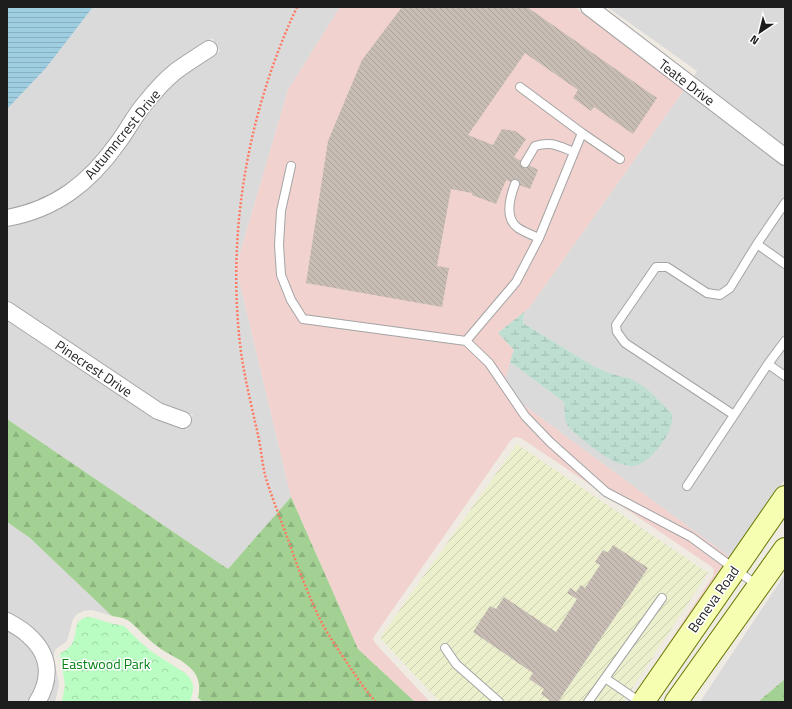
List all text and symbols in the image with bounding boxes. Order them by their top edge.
north arrow [740,12,780,52]
text: N [747,31,762,49]
street label: Teate Drive [654,54,720,110]
street label: Autumncrest Drive [79,85,165,183]
street label: Pinecrest Drive [51,334,137,402]
street label: Beneva Road [682,561,744,637]
park label: Eastwood Park [62,653,151,674]

